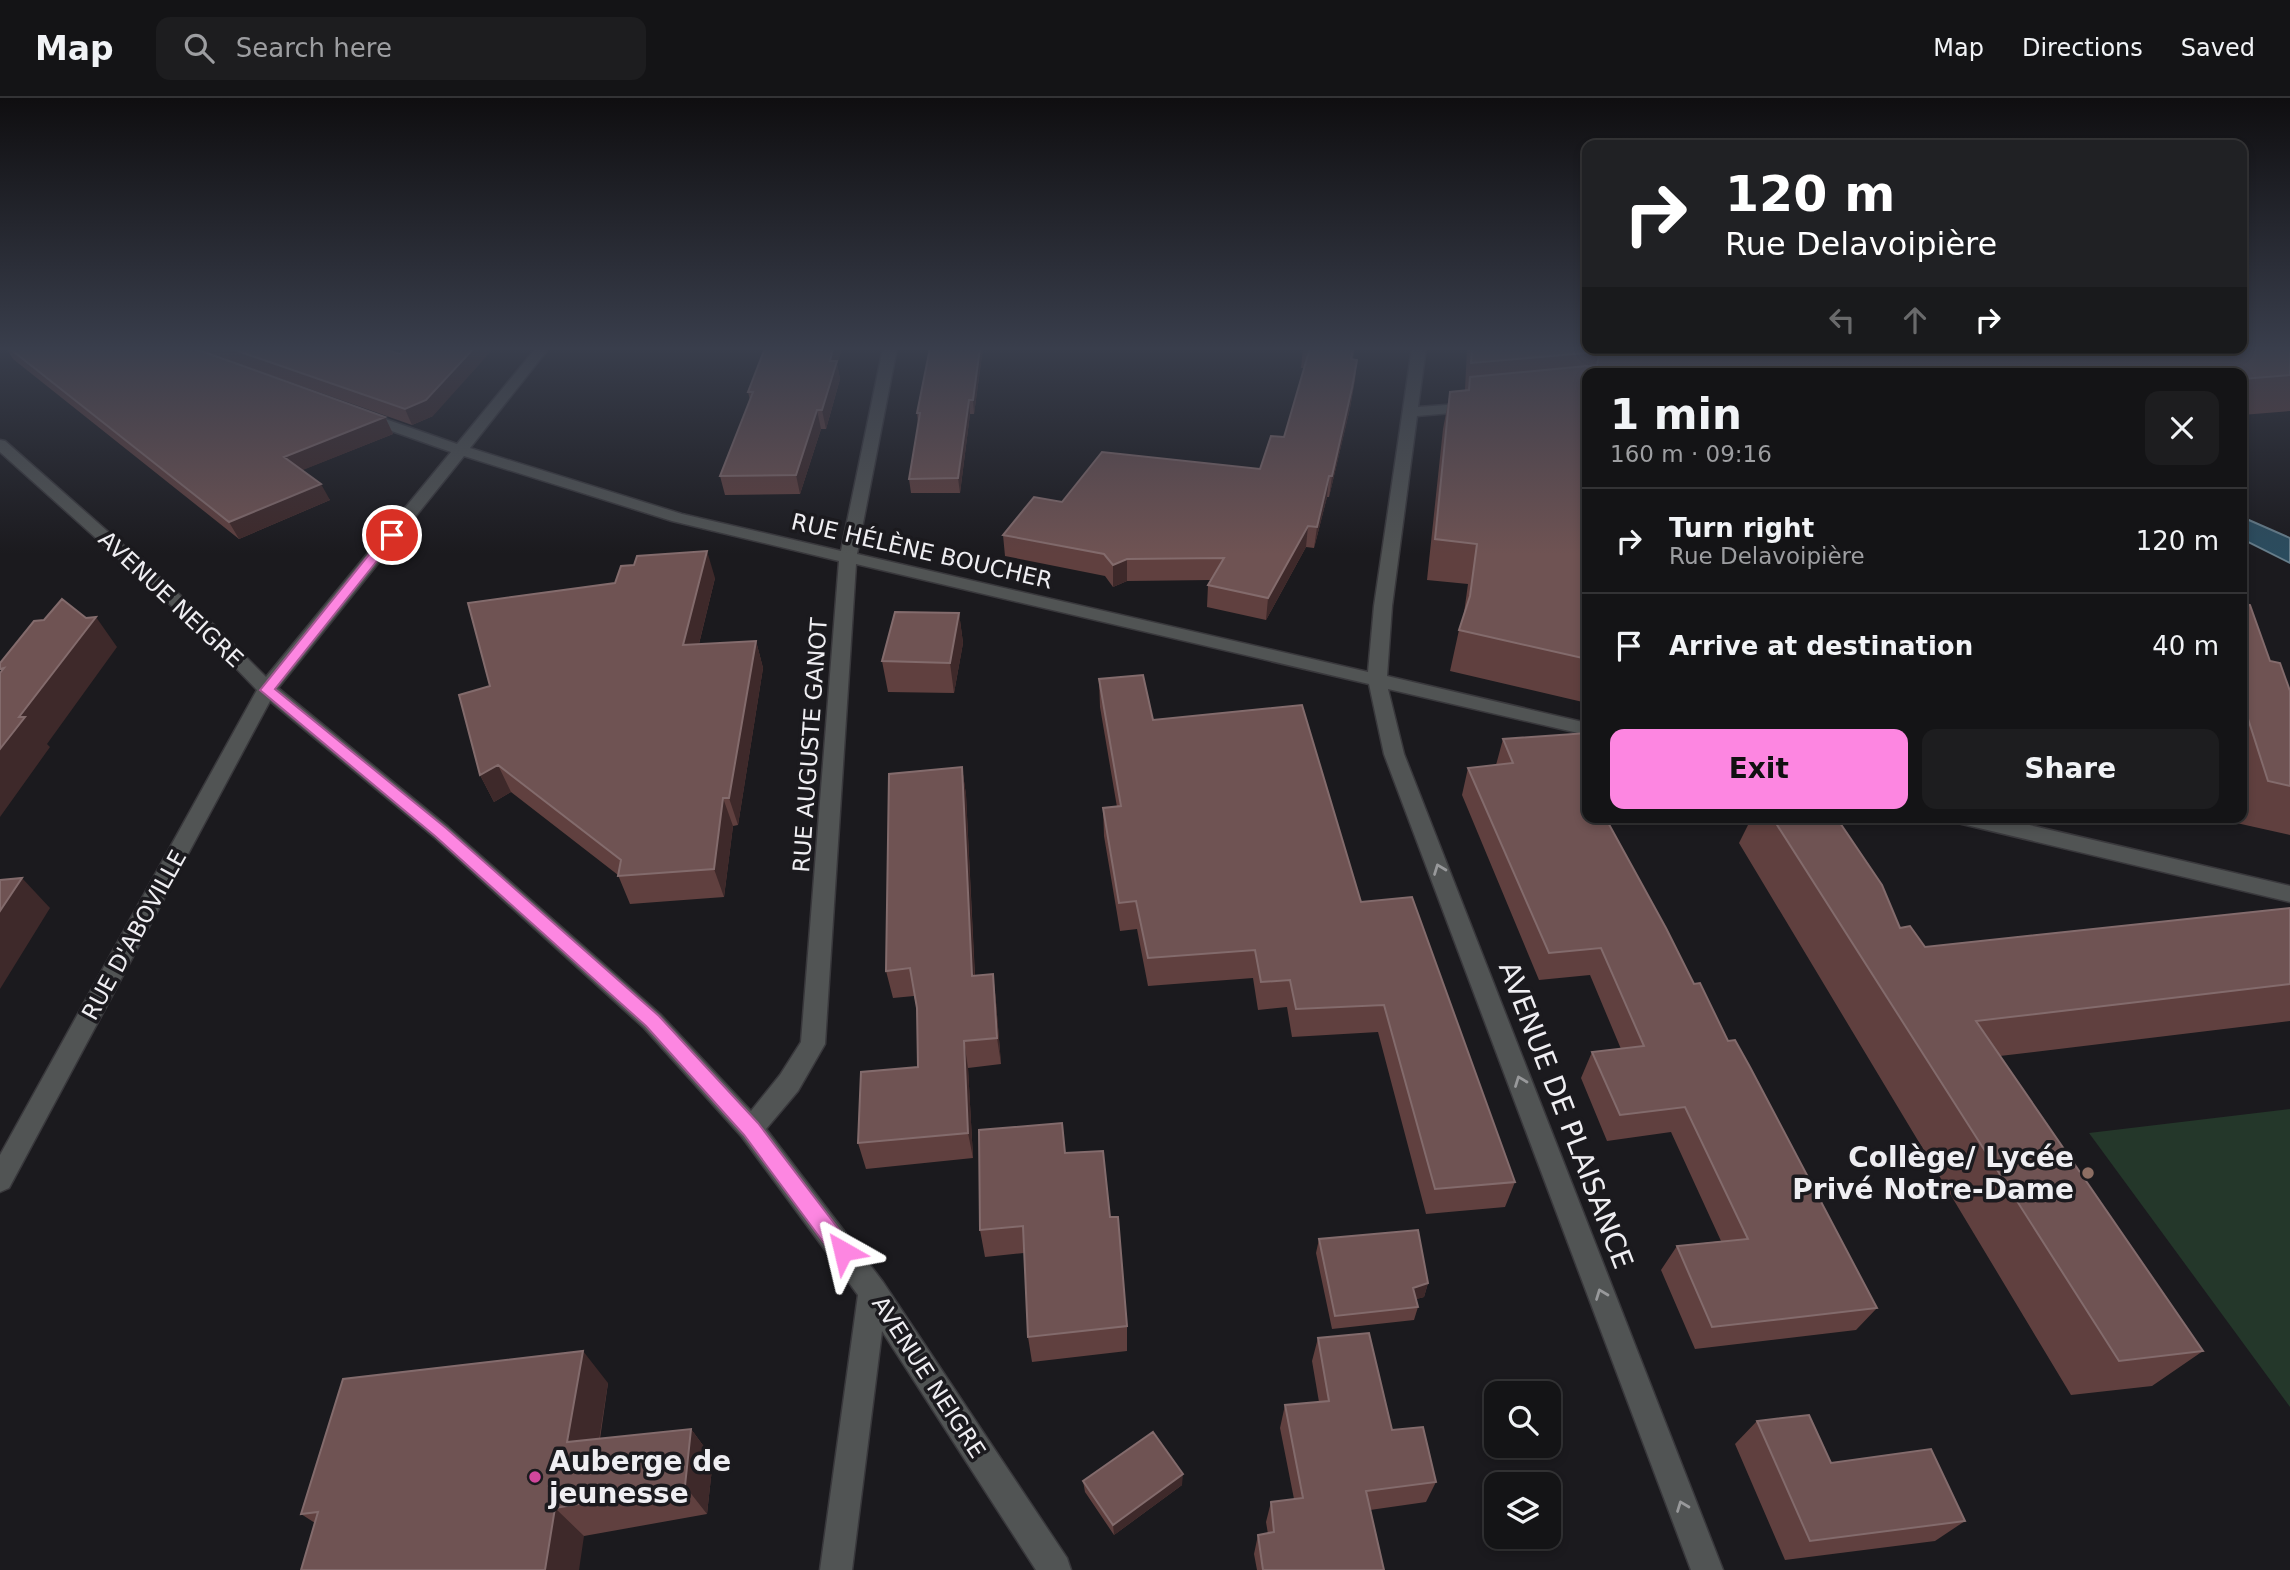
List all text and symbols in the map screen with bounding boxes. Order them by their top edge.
search box [156,17,646,80]
text: Map [35,29,114,68]
icon: search [180,29,218,67]
text: Search here [236,33,392,63]
text: Map [1933,34,1984,62]
text: Directions [2022,34,2143,62]
text: Saved [2181,34,2255,62]
text: 120 m [1725,166,1895,223]
icon: right [1610,168,1701,259]
text: Rue Delavoipière [1725,225,1997,263]
icon: left [1823,301,1861,339]
icon: ahead [1896,301,1934,339]
icon: right [1969,301,2007,339]
text: 1 min [1610,390,1742,439]
button: close [2145,391,2219,465]
text: 160 m · 09:16 [1610,441,1772,467]
pin [362,505,422,565]
street label: RUE HÉLÈNE BOUCHER [789,507,1055,594]
text: Turn right [1669,513,1814,543]
icon: arrive [373,516,411,554]
icon: right [1610,522,1648,560]
street label: AVENUE NEIGRE [94,526,248,672]
text: 120 m [2136,526,2219,556]
text: Rue Delavoipière [1669,543,1865,569]
street label: RUE AUGUSTE GANOT [788,616,832,873]
icon: arrive [1610,627,1648,665]
text: Arrive at destination [1669,631,1973,661]
text: 40 m [2152,631,2219,661]
button: Exit [1610,729,1908,809]
button: Share [1922,729,2219,809]
street label: RUE D'ABOVILLE [77,846,191,1024]
one-way arrow [1433,863,1447,875]
street label: AVENUE DE PLAISANCE [1492,957,1640,1273]
one-way arrow [1514,1076,1528,1088]
place label: Collège/ Lycée Privé Notre-Dame [1792,1141,2074,1206]
marker: Collège/ Lycée Privé Notre-Dame [2080,1165,2096,1181]
position arrow [806,1214,880,1288]
one-way arrow [1595,1288,1609,1300]
street label: AVENUE NEIGRE [867,1291,991,1463]
map controls [1484,1381,1561,1549]
button: search [1484,1381,1561,1458]
place label: Auberge de jeunesse [548,1445,731,1510]
marker: Auberge de jeunesse [527,1469,543,1485]
button: layers [1484,1472,1561,1549]
one-way arrow [1677,1501,1691,1513]

